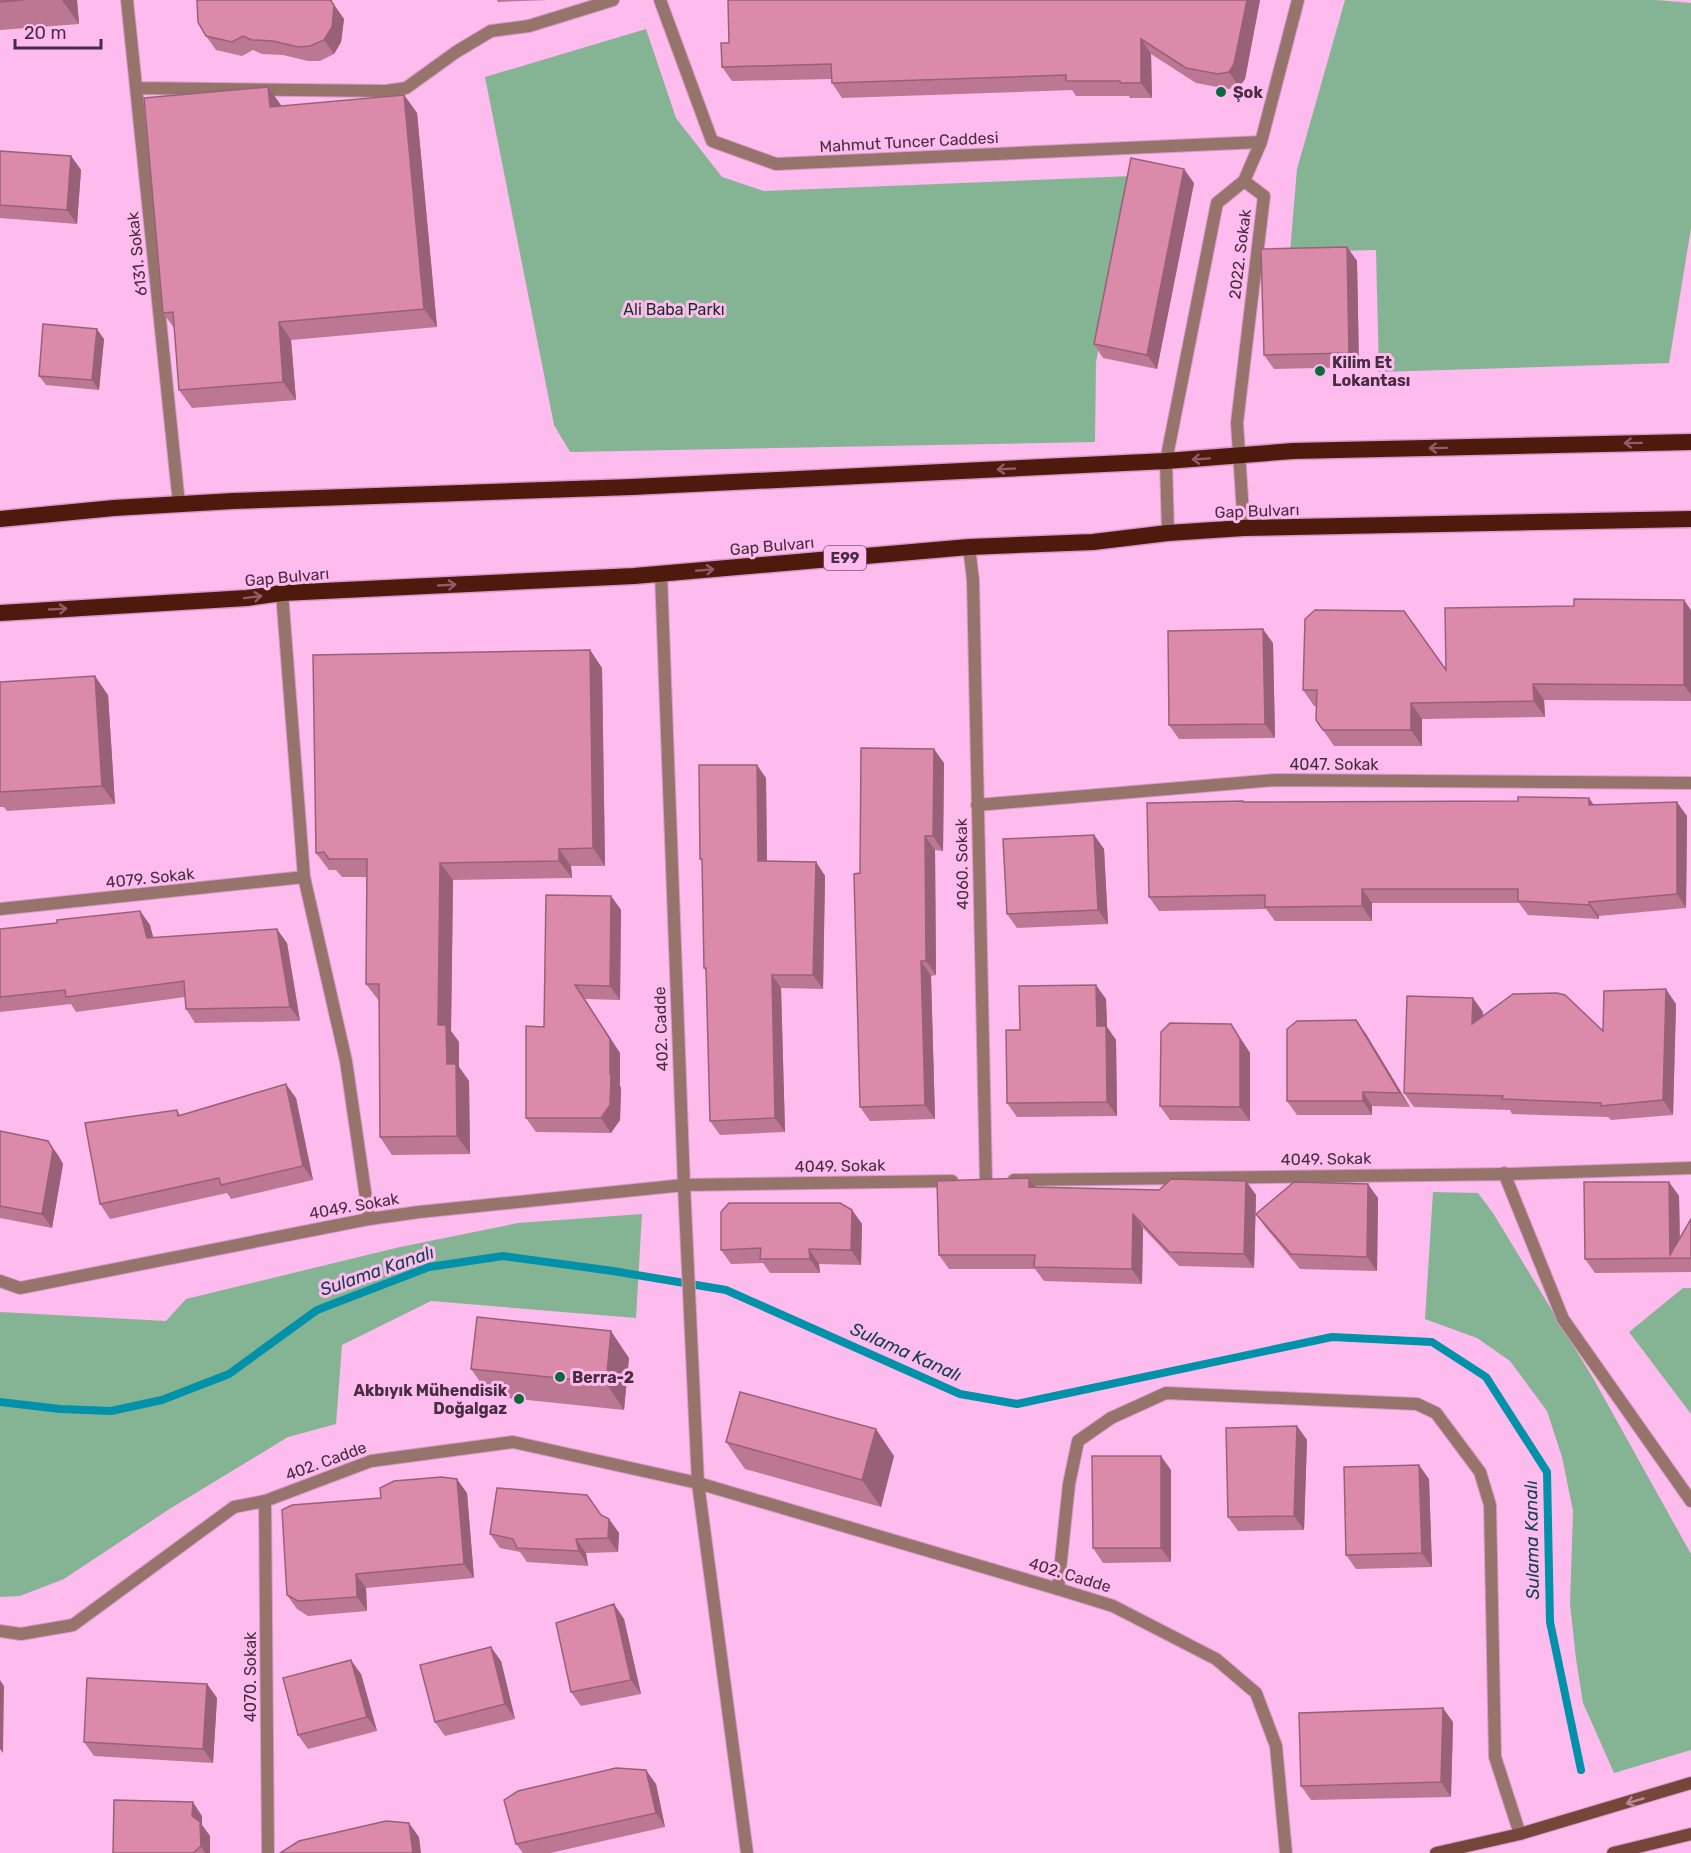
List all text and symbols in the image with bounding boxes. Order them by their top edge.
scale bar [15,12,100,50]
text: 20 m [24,22,66,44]
place label: Şok [1233,83,1263,102]
marker: Şok [1214,85,1228,99]
street label: Mahmut Tuncer Caddesi [819,128,999,156]
street label: 2022. Sokak [1225,207,1255,300]
street label: 6131. Sokak [123,210,151,297]
park label: Ali Baba Parkı [623,300,725,319]
place label: Kilim Et Lokantası [1332,353,1410,390]
marker: Kilim Et Lokantası [1313,364,1327,378]
one-way arrow [1623,437,1643,449]
one-way arrow [1428,442,1448,454]
one-way arrow [1191,453,1211,464]
one-way arrow [997,463,1017,474]
street label: Gap Bulvarı [1214,500,1300,522]
street label: Gap Bulvarı [729,533,815,559]
road number: E99 [824,546,866,570]
street label: Gap Bulvarı [244,564,330,590]
one-way arrow [695,564,714,575]
one-way arrow [437,579,457,590]
one-way arrow [243,592,262,603]
one-way arrow [48,604,68,615]
street label: 4047. Sokak [1289,755,1379,774]
street label: 4060. Sokak [952,817,972,910]
street label: 4079. Sokak [105,864,196,892]
street label: 402. Cadde [650,986,672,1072]
street label: 4049. Sokak [1281,1149,1372,1169]
street label: 4049. Sokak [795,1156,886,1176]
street label: 4049. Sokak [308,1189,401,1223]
water label: Sulama Kanalı [317,1241,437,1301]
water label: Sulama Kanalı [847,1318,965,1386]
place label: Berra-2 [572,1368,634,1387]
marker: Berra-2 [553,1370,567,1384]
place label: Akbıyık Mühendisik Doğalgaz [354,1381,508,1418]
marker: Akbıyık Mühendisik Doğalgaz [512,1392,526,1406]
street label: 402. Cadde [283,1438,369,1484]
water label: Sulama Kanalı [1520,1480,1544,1600]
street label: 402. Cadde [1027,1553,1113,1597]
street label: 4070. Sokak [241,1631,260,1722]
one-way arrow [1626,1796,1645,1807]

